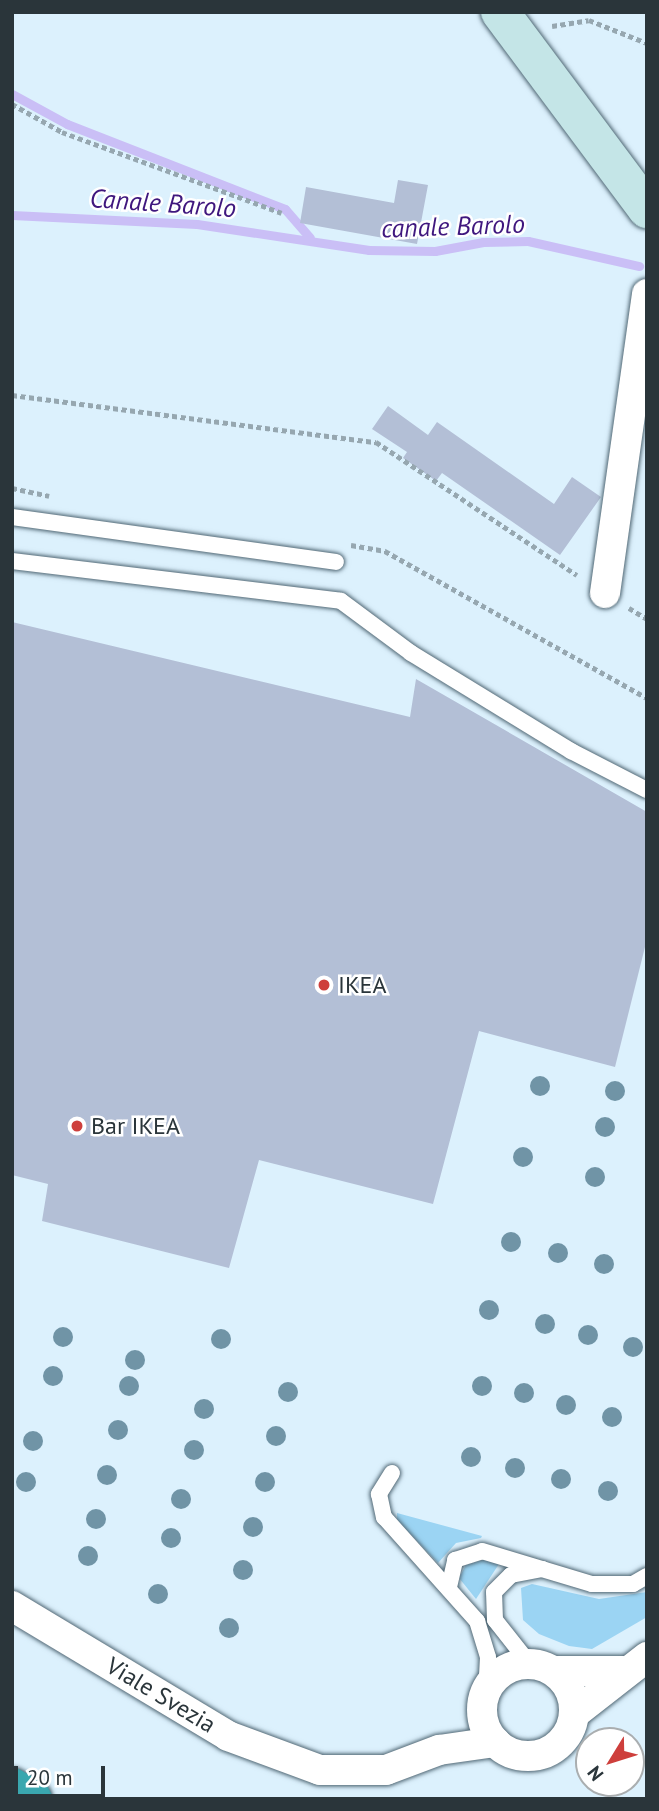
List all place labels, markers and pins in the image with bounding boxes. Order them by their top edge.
place label: IKEA [338,971,387,999]
marker: IKEA [316,977,332,993]
place label: Bar IKEA [91,1112,180,1140]
marker: Bar IKEA [69,1118,85,1134]

